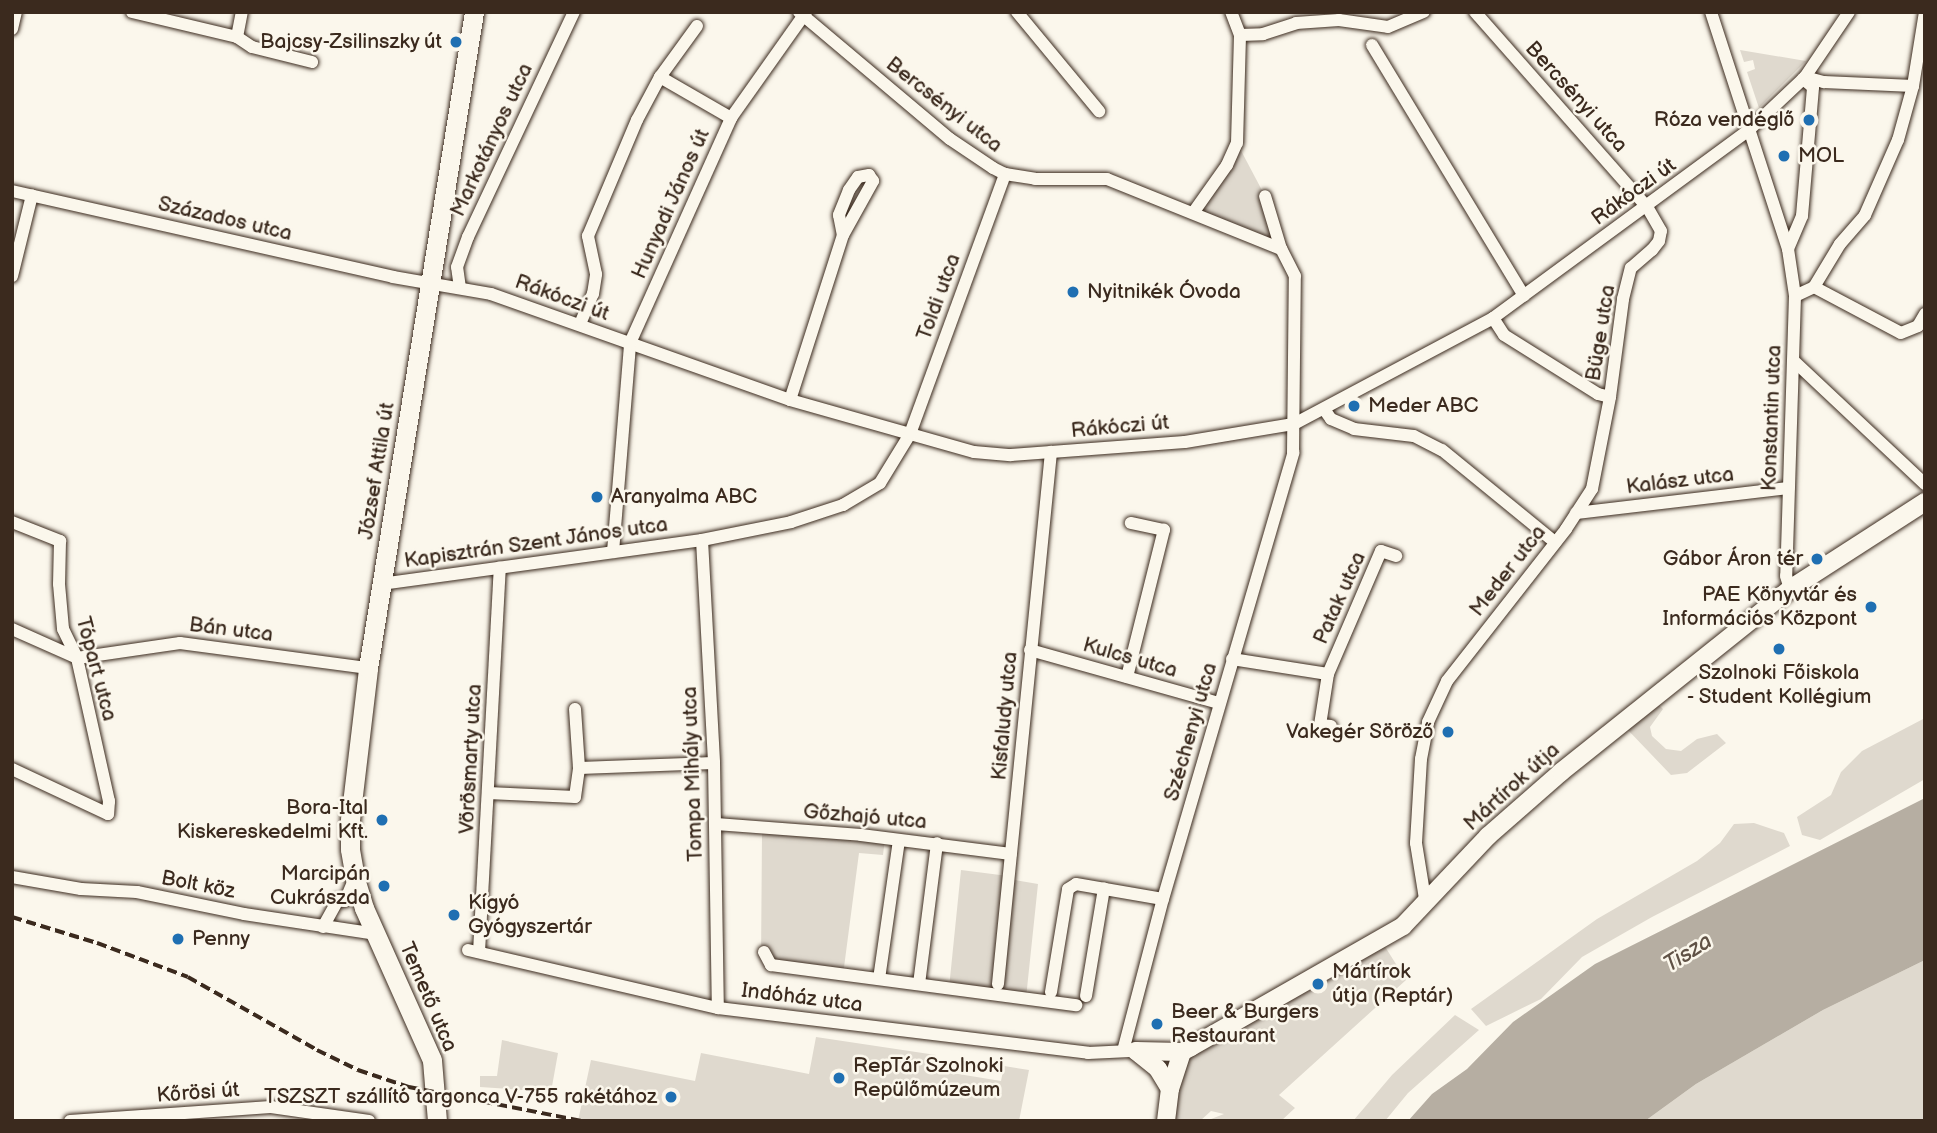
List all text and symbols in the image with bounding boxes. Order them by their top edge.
place label: Bajcsy-Zsilinszky út [259,29,442,55]
marker: Bajcsy-Zsilinszky út [448,34,464,50]
street label: Bercsényi utca [1520,36,1632,158]
street label: Bercsényi utca [881,52,1007,158]
street label: Markotányos utca [445,59,539,221]
place label: Róza vendéglő [1654,107,1795,133]
marker: Róza vendéglő [1801,112,1817,128]
street label: Hunyadi János út [626,125,716,283]
place label: MOL [1798,143,1844,169]
marker: MOL [1776,148,1792,164]
street label: Rákóczi út [1587,153,1681,231]
street label: Százados utca [156,191,294,247]
street label: Toldi utca [912,250,966,344]
street label: Rákóczi út [511,269,613,327]
place label: Nyitnikék Óvoda [1087,279,1241,305]
street label: Büge utca [1581,283,1621,383]
marker: Nyitnikék Óvoda [1065,284,1081,300]
street label: Konstantin utca [1757,344,1787,492]
place label: Meder ABC [1368,393,1478,419]
marker: Meder ABC [1346,398,1362,414]
street label: József Attila út [354,401,400,541]
street label: Rákóczi út [1070,410,1170,444]
street label: Kalász utca [1625,462,1735,500]
place label: Aranyalma ABC [611,484,757,510]
marker: Aranyalma ABC [589,489,605,505]
street label: Kapisztrán Szent János utca [402,512,670,574]
street label: Meder utca [1465,520,1551,622]
place label: Gábor Áron tér [1663,546,1803,572]
street label: Patak utca [1308,548,1372,648]
marker: Gábor Áron tér [1809,551,1825,567]
place label: PAE Könyvtár és Információs Központ [1662,582,1857,632]
marker: PAE Könyvtár és Információs Központ [1863,599,1879,615]
street label: Bán utca [188,612,274,648]
street label: Tópart utca [70,614,122,724]
street label: Kulcs utca [1080,632,1180,684]
marker: Szolnoki Főiskola - Student Kollégium [1771,641,1787,657]
street label: Kisfaludy utca [987,650,1023,782]
street label: Széchenyi utca [1159,660,1223,804]
place label: Szolnoki Főiskola - Student Kollégium [1686,660,1872,710]
street label: Vörösmarty utca [454,683,488,835]
street label: Tompa Mihály utca [677,685,709,863]
place label: Vakegér Söröző [1286,719,1434,745]
marker: Vakegér Söröző [1440,724,1456,740]
street label: Mártírok útja [1459,737,1565,837]
place label: Bora-Ital Kiskereskedelmi Kft. [177,795,368,845]
street label: Gőzhajó utca [802,799,928,835]
marker: Bora-Ital Kiskereskedelmi Kft. [374,812,390,828]
place label: Marcipán Cukrászda [270,861,370,911]
street label: Bolt köz [159,866,237,904]
marker: Marcipán Cukrászda [376,878,392,894]
place label: Kígyó Gyógyszertár [468,890,592,940]
marker: Kígyó Gyógyszertár [446,907,462,923]
place label: Penny [192,926,250,952]
water label: Tisza [1659,928,1717,978]
marker: Penny [170,931,186,947]
street label: Temető utca [394,939,462,1055]
place label: Mártírok útja (Reptár) [1332,959,1453,1009]
marker: Mártírok útja (Reptár) [1310,976,1326,992]
street label: Indóház utca [740,978,864,1018]
place label: Beer & Burgers Restaurant [1171,999,1319,1049]
marker: Beer & Burgers Restaurant [1149,1016,1165,1032]
place label: RepTár Szolnoki Repülőmúzeum [853,1053,1004,1103]
marker: RepTár Szolnoki Repülőmúzeum [831,1070,847,1086]
street label: Kőrösi út [156,1078,240,1108]
place label: TSZSZT szállító targonca V-755 rakétához [263,1084,657,1110]
marker: TSZSZT szállító targonca V-755 rakétához [663,1089,679,1105]

